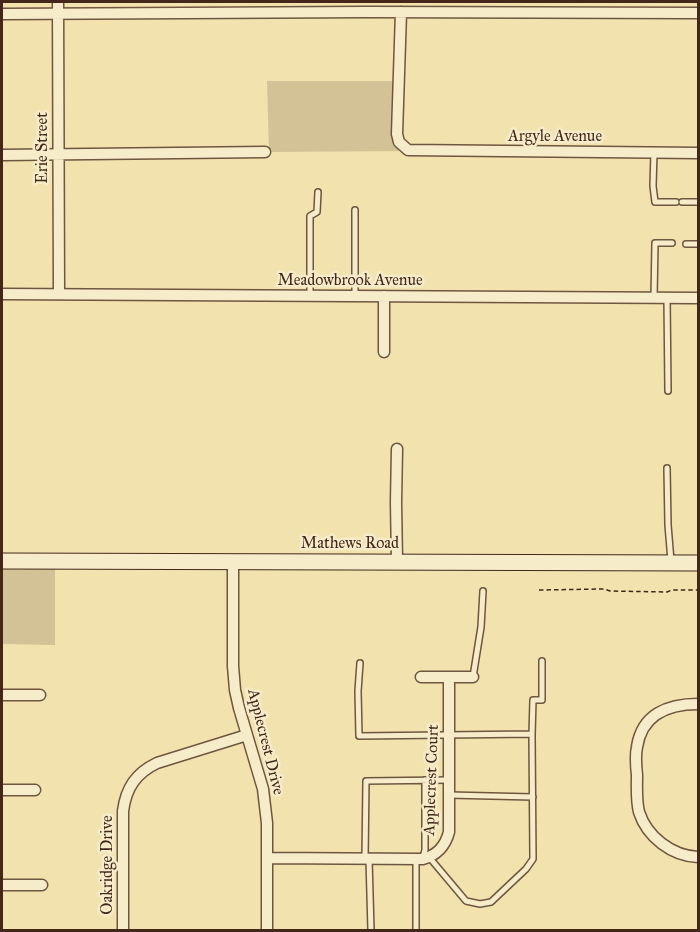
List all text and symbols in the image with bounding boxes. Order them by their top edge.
street label: Erie Street [33,112,53,184]
street label: Argyle Avenue [508,127,602,147]
street label: Meadowbrook Avenue [277,271,423,291]
street label: Mathews Road [301,534,399,554]
street label: Applecrest Drive [243,687,287,797]
street label: Applecrest Court [420,724,444,836]
street label: Oakridge Drive [98,815,118,915]

